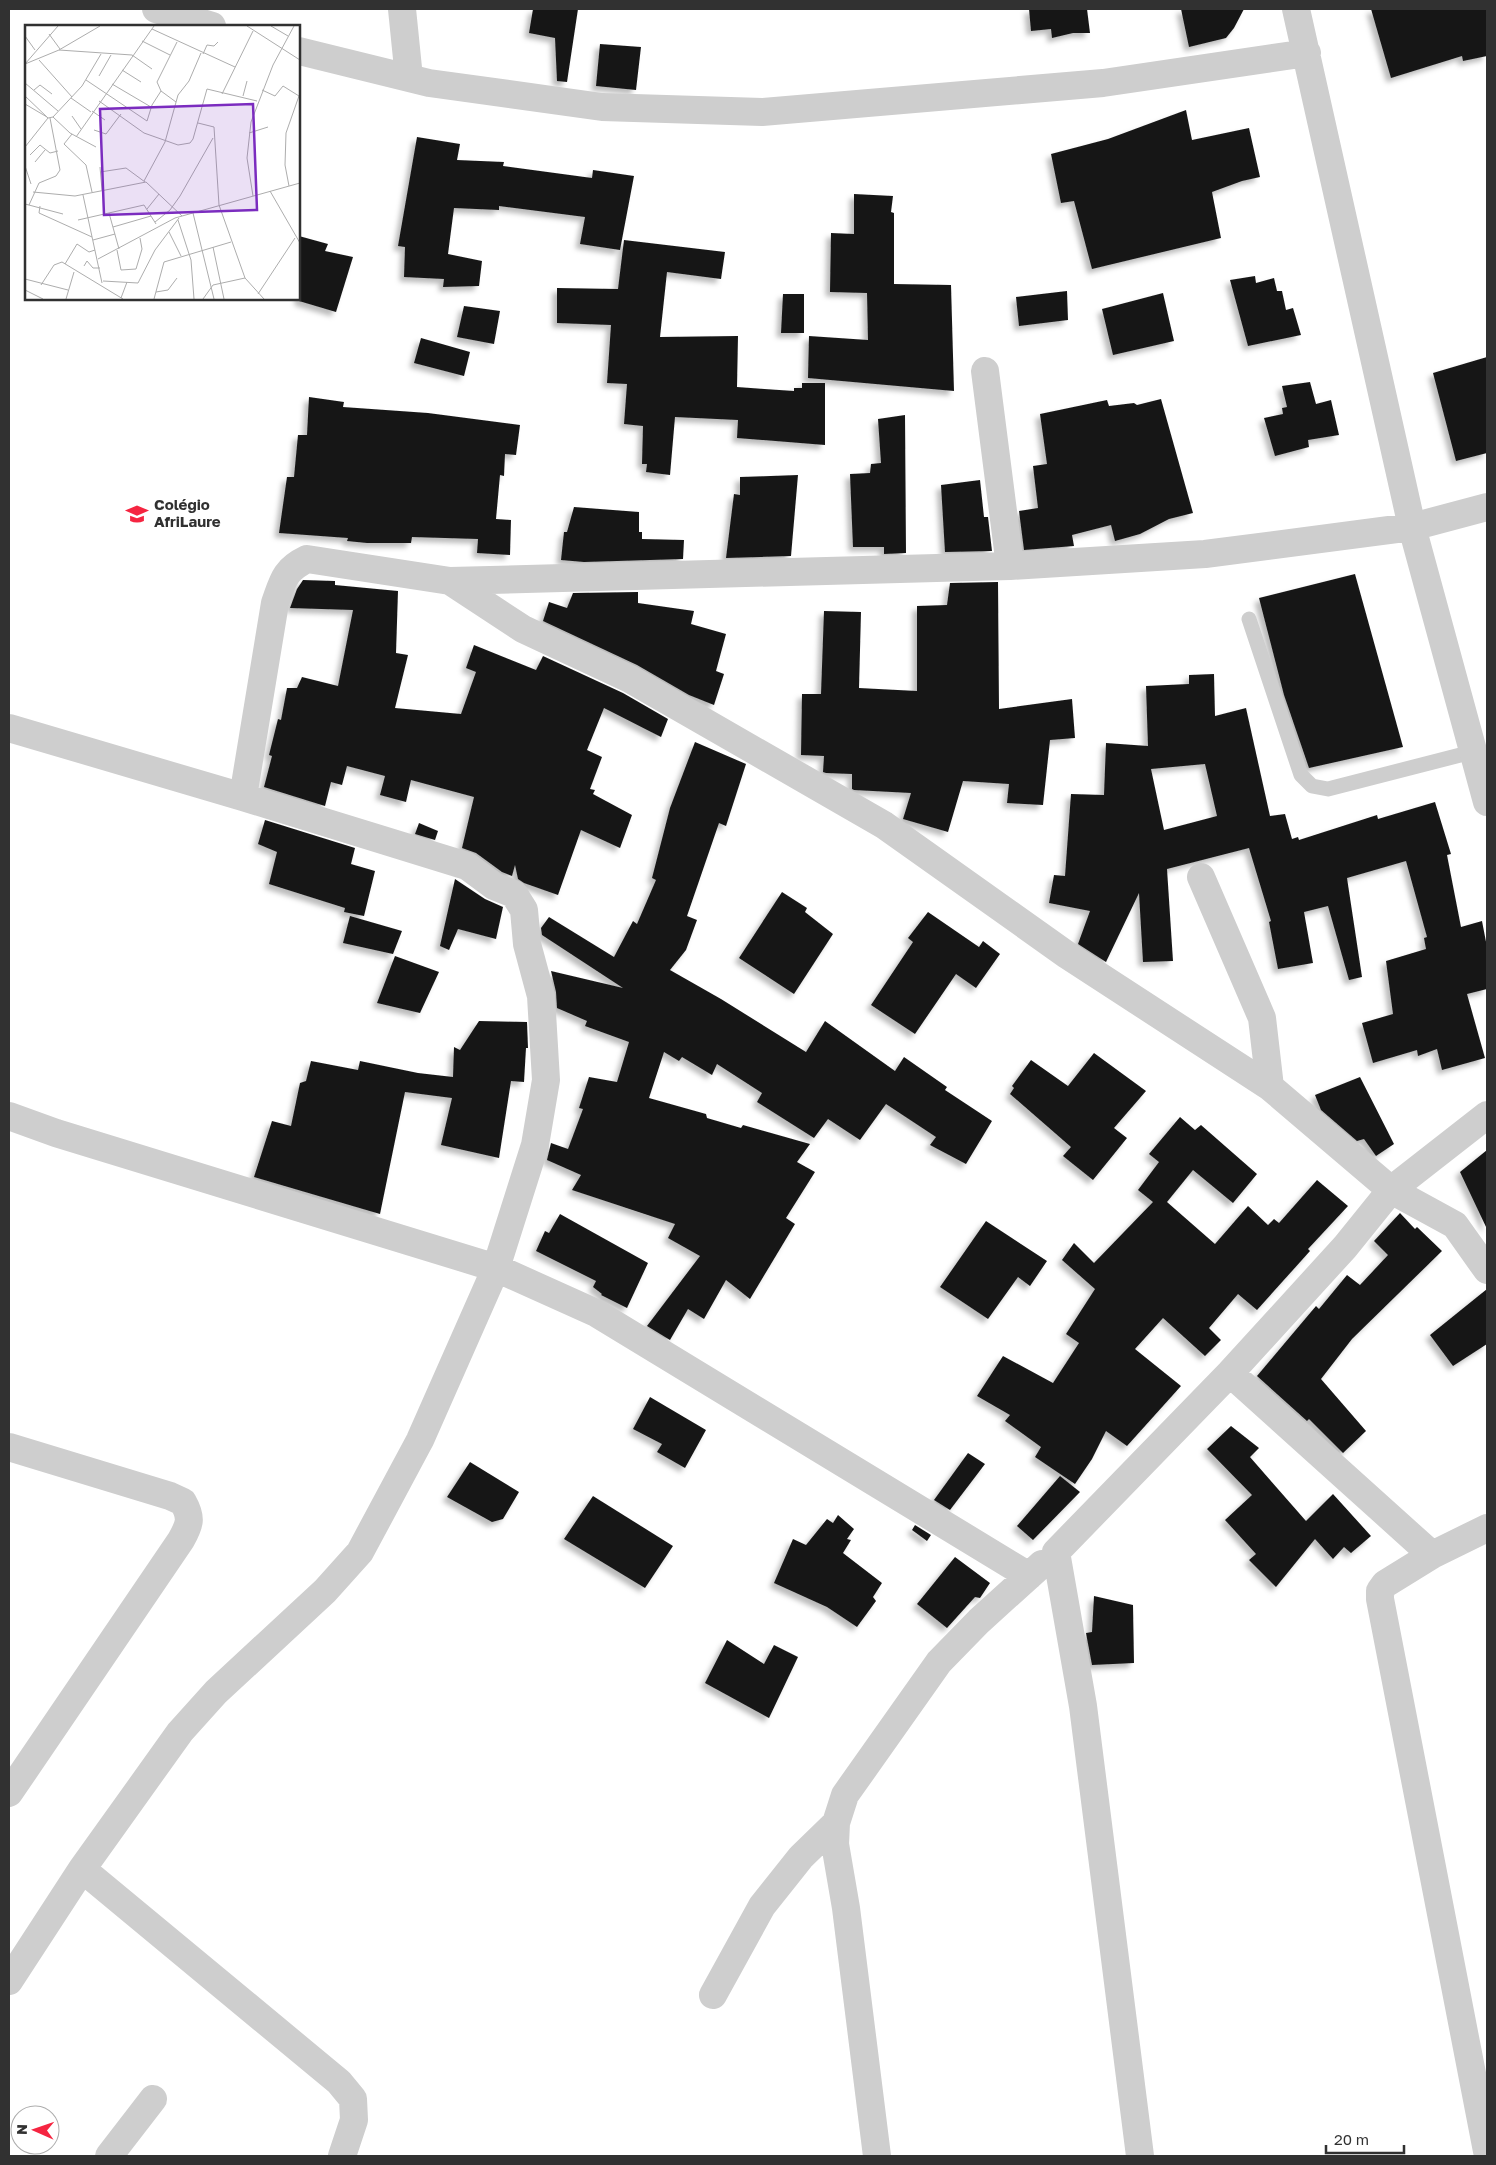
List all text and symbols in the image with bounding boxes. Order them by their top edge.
inset map [25,25,300,300]
place label: Colégio AfriLaure [154,495,221,530]
school or university icon: Colégio AfriLaure [124,501,150,527]
north arrow [10,2105,60,2155]
scale bar [1326,2122,1404,2154]
text: N [13,2124,30,2135]
text: 20 m [1334,2130,1369,2148]

